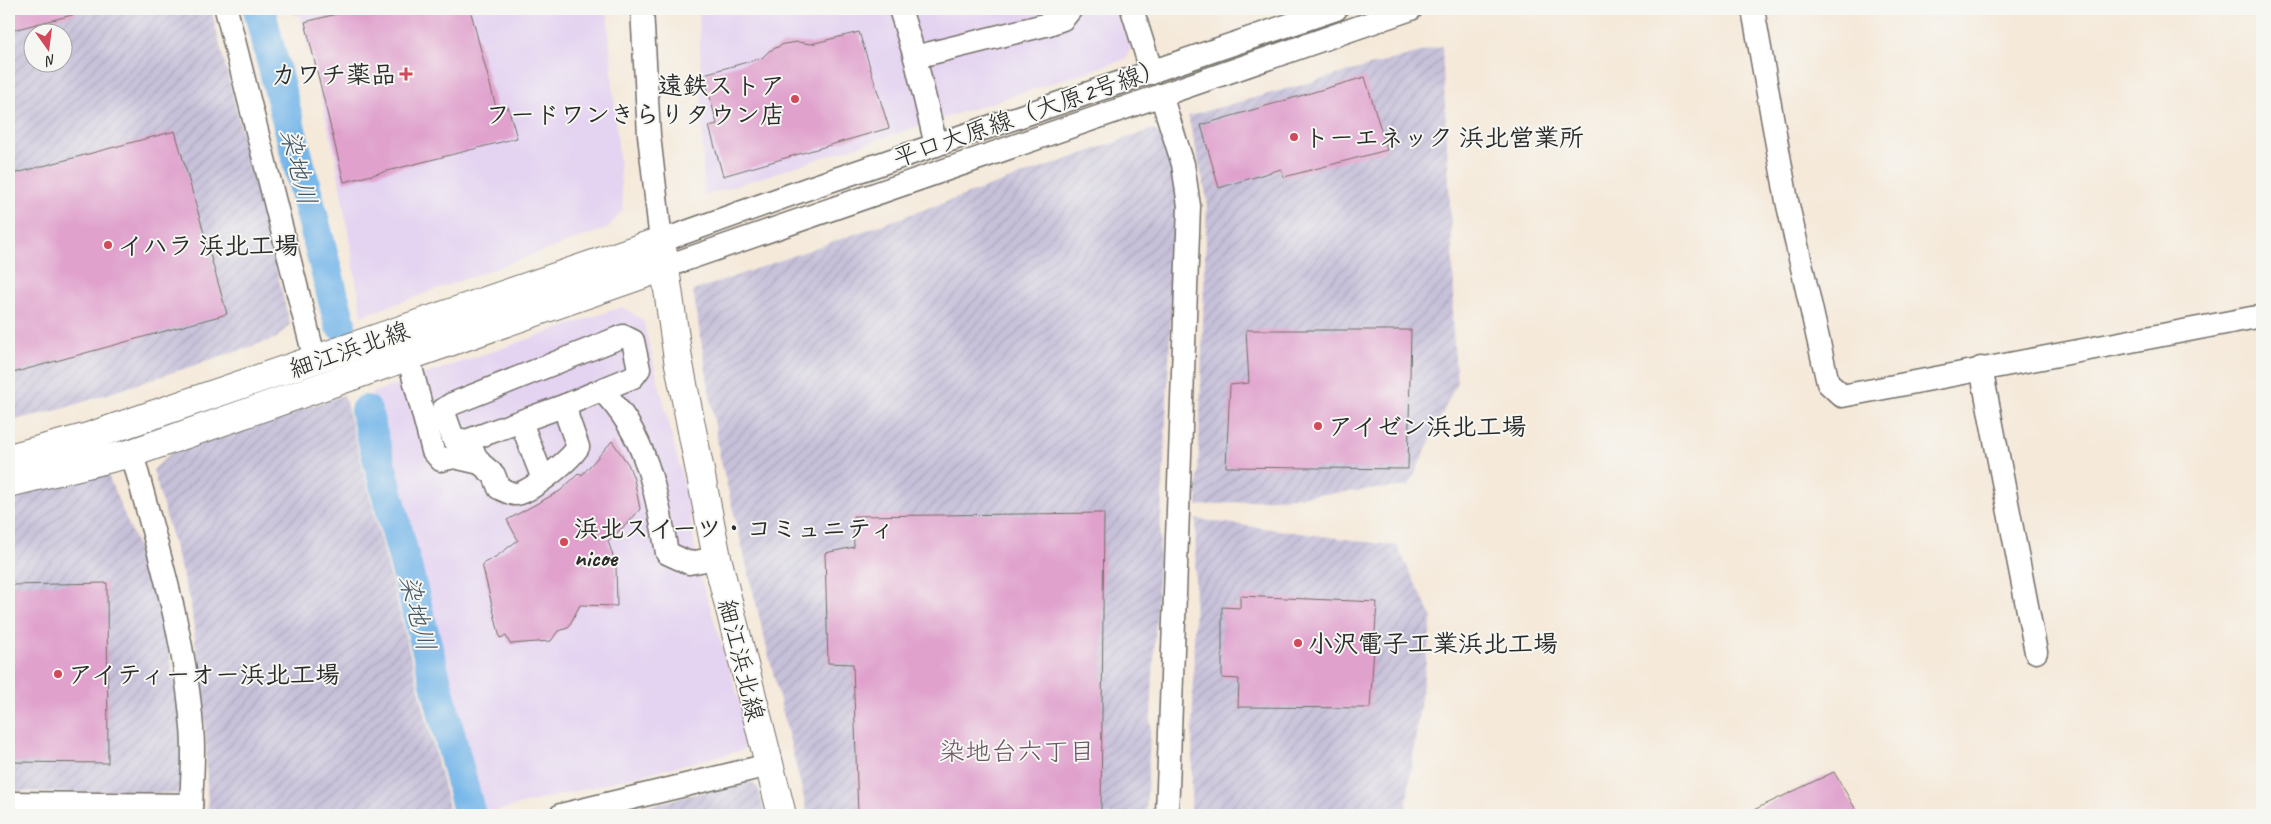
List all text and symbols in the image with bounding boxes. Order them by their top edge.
north arrow [22,22,72,72]
text: N [43,51,57,70]
street label: 平口大原線（大原2号線） [889,51,1170,175]
place label: カワチ薬品 [271,59,396,91]
marker: カワチ薬品 [400,68,412,80]
place label: 遠鉄ストア フードワンきらりタウン店 [485,70,785,131]
marker: 遠鉄ストア フードワンきらりタウン店 [789,93,801,105]
place label: トーエネック 浜北営業所 [1304,122,1584,154]
water label: 染地川 [273,125,324,209]
marker: トーエネック 浜北営業所 [1288,131,1300,143]
place label: イハラ 浜北工場 [118,230,299,262]
marker: イハラ 浜北工場 [102,239,114,251]
street label: 細江浜北線 [285,314,414,385]
place label: アイゼン浜北工場 [1328,411,1527,443]
marker: アイゼン浜北工場 [1312,420,1324,432]
place label: 浜北スイーツ・コミュニティ nicoe [574,513,895,574]
marker: 浜北スイーツ・コミュニティ nicoe [558,536,570,548]
water label: 染地川 [392,571,443,655]
street label: 細江浜北線 [710,596,772,725]
place label: 小沢電子工業浜北工場 [1308,628,1558,660]
marker: 小沢電子工業浜北工場 [1292,637,1304,649]
place label: アイティーオー浜北工場 [68,659,340,691]
marker: アイティーオー浜北工場 [52,668,64,680]
district label: 染地台六丁目 [939,735,1095,768]

